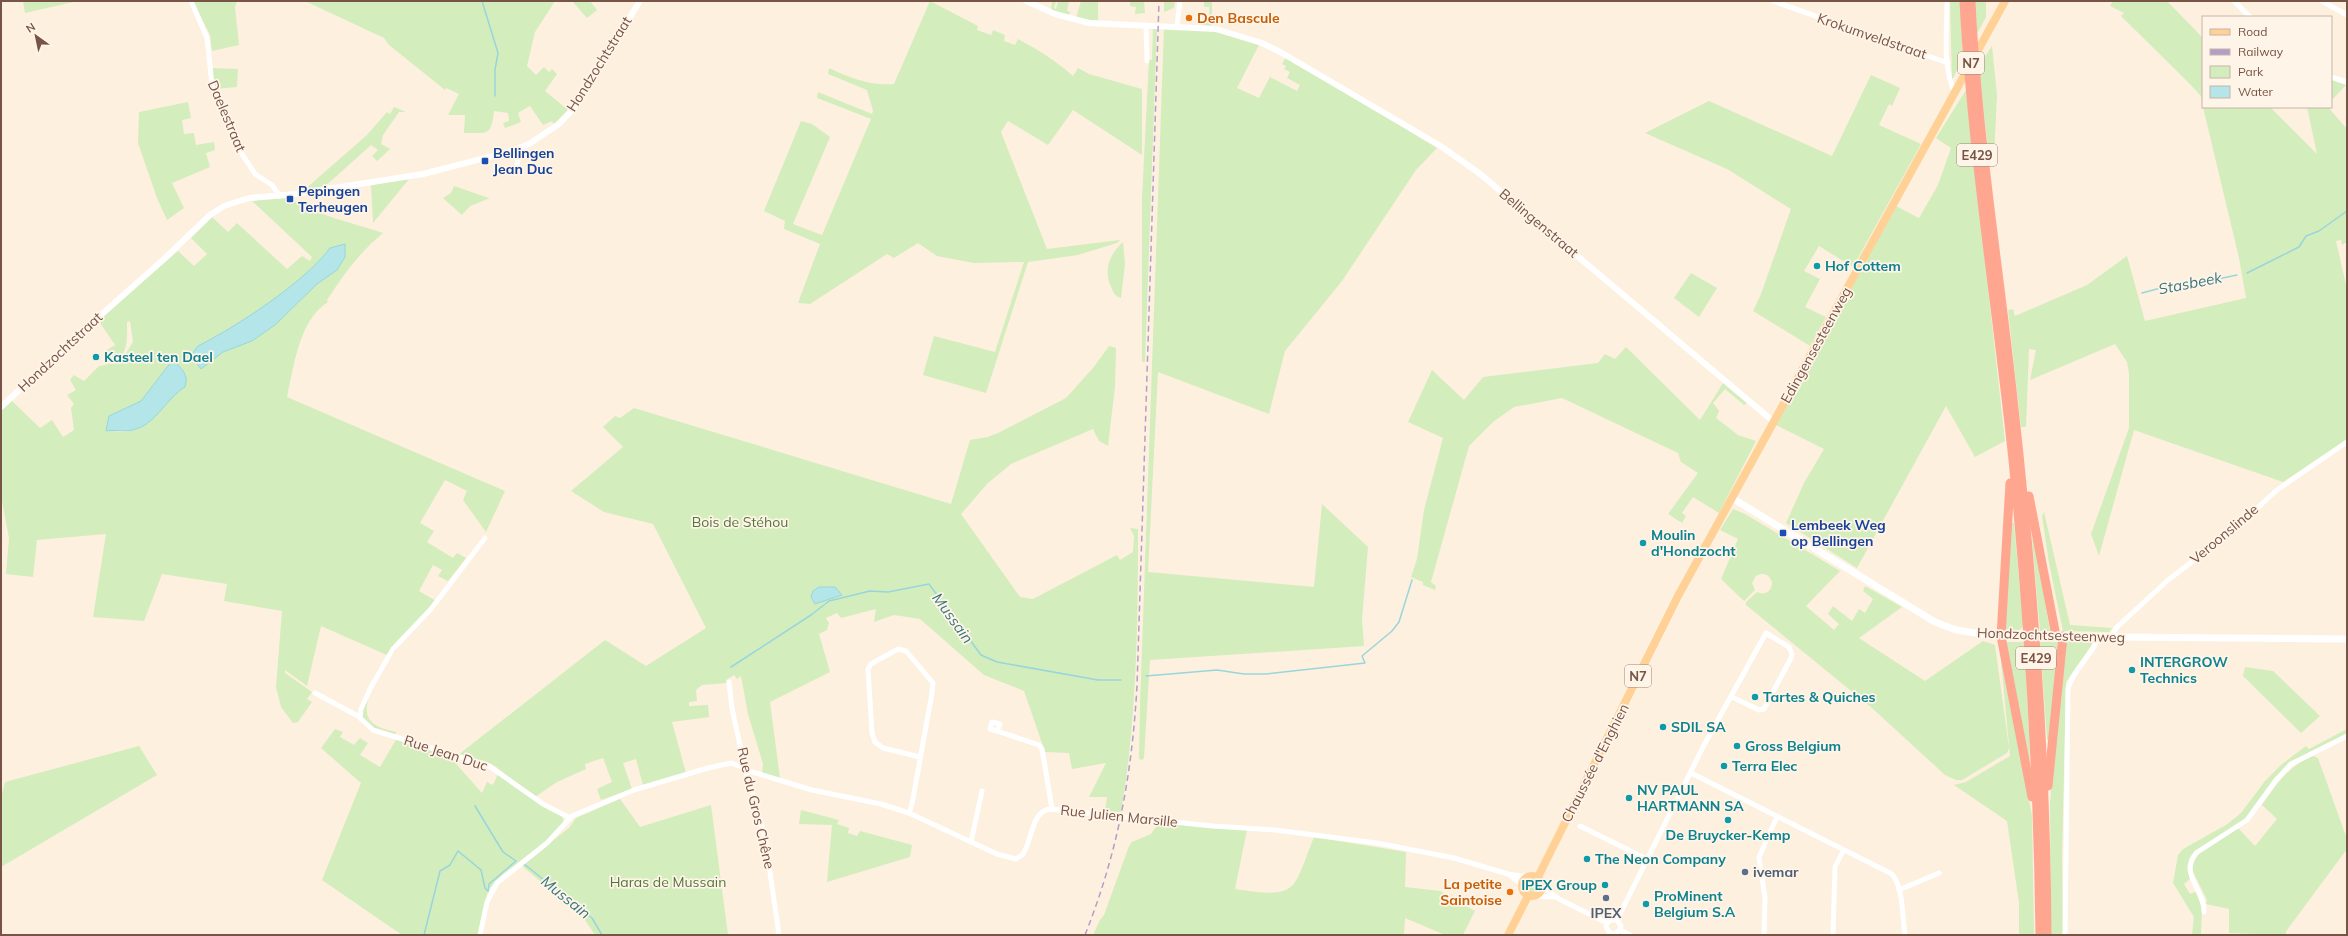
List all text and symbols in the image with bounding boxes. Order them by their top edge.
place label: Den Bascule [1197,9,1280,27]
street label: Krokumveldstraat [1815,9,1929,63]
street label: Hondzochtstraat [562,13,636,115]
marker: Den Bascule [1184,13,1194,23]
north arrow [16,16,56,56]
legend [2202,16,2332,108]
text: N [23,19,38,36]
text: Road [2238,24,2267,39]
text: Railway [2238,44,2284,59]
road number: N7 [1958,52,1984,74]
text: Park [2238,64,2264,79]
street label: Daelestraat [204,78,250,155]
text: Water [2238,84,2274,99]
place label: Bellingen Jean Duc [493,144,555,178]
road number: E429 [1957,144,1997,166]
marker: Bellingen Jean Duc [480,156,490,166]
place label: Pepingen Terheugen [298,182,368,216]
street label: Bellingenstraat [1496,185,1582,261]
marker: Pepingen Terheugen [285,194,295,204]
place label: Hof Cottem [1825,257,1901,275]
marker: Hof Cottem [1812,261,1822,271]
water label: Stasbeek [2157,267,2224,298]
street label: Edingensesteenweg [1777,284,1855,406]
street label: Hondzochtstraat [14,308,106,396]
place label: Kasteel ten Dael [104,348,213,366]
marker: Kasteel ten Dael [91,352,101,362]
street label: Veroonslinde [2186,500,2262,568]
park label: Bois de Stéhou [692,513,788,531]
place label: Lembeek Weg op Bellingen [1791,516,1886,550]
place label: Moulin d'Hondzocht [1651,526,1736,560]
marker: Lembeek Weg op Bellingen [1778,528,1788,538]
marker: Moulin d'Hondzocht [1638,538,1648,548]
water label: Mussain [928,589,978,647]
street label: Hondzochtsesteenweg [1977,623,2125,647]
road number: E429 [2016,647,2056,669]
place label: INTERGROW Technics [2140,653,2228,687]
road number: N7 [1625,665,1651,687]
marker: INTERGROW Technics [2127,665,2137,675]
place label: Tartes & Quiches [1763,688,1876,706]
marker: Tartes & Quiches [1750,692,1760,702]
street label: Chaussée d'Enghien [1557,701,1633,825]
place label: SDIL SA [1671,718,1726,736]
marker: SDIL SA [1658,722,1668,732]
street label: Rue Jean Duc [402,731,490,775]
place label: Gross Belgium [1745,737,1841,755]
marker: Gross Belgium [1732,741,1742,751]
street label: Rue du Gros Chêne [733,745,779,871]
place label: Terra Elec [1732,757,1797,775]
marker: Terra Elec [1719,761,1729,771]
place label: NV PAUL HARTMANN SA [1637,781,1744,815]
marker: NV PAUL HARTMANN SA [1624,793,1634,803]
street label: Rue Julien Marsille [1059,801,1179,831]
marker: De Bruycker-Kemp [1723,815,1733,825]
place label: De Bruycker-Kemp [1666,826,1791,844]
place label: The Neon Company [1595,850,1726,868]
marker: The Neon Company [1582,854,1592,864]
place label: ivemar [1753,863,1799,881]
marker: ivemar [1740,867,1750,877]
water label: Mussain [538,871,595,923]
park label: Haras de Mussain [610,873,726,891]
place label: La petite Saintoise [1440,875,1502,909]
place label: IPEX Group [1521,876,1597,894]
marker: IPEX Group [1600,880,1610,890]
marker: La petite Saintoise [1505,887,1515,897]
place label: ProMinent Belgium S.A [1654,887,1736,921]
marker: IPEX [1601,893,1611,903]
marker: ProMinent Belgium S.A [1641,899,1651,909]
place label: IPEX [1591,904,1622,922]

